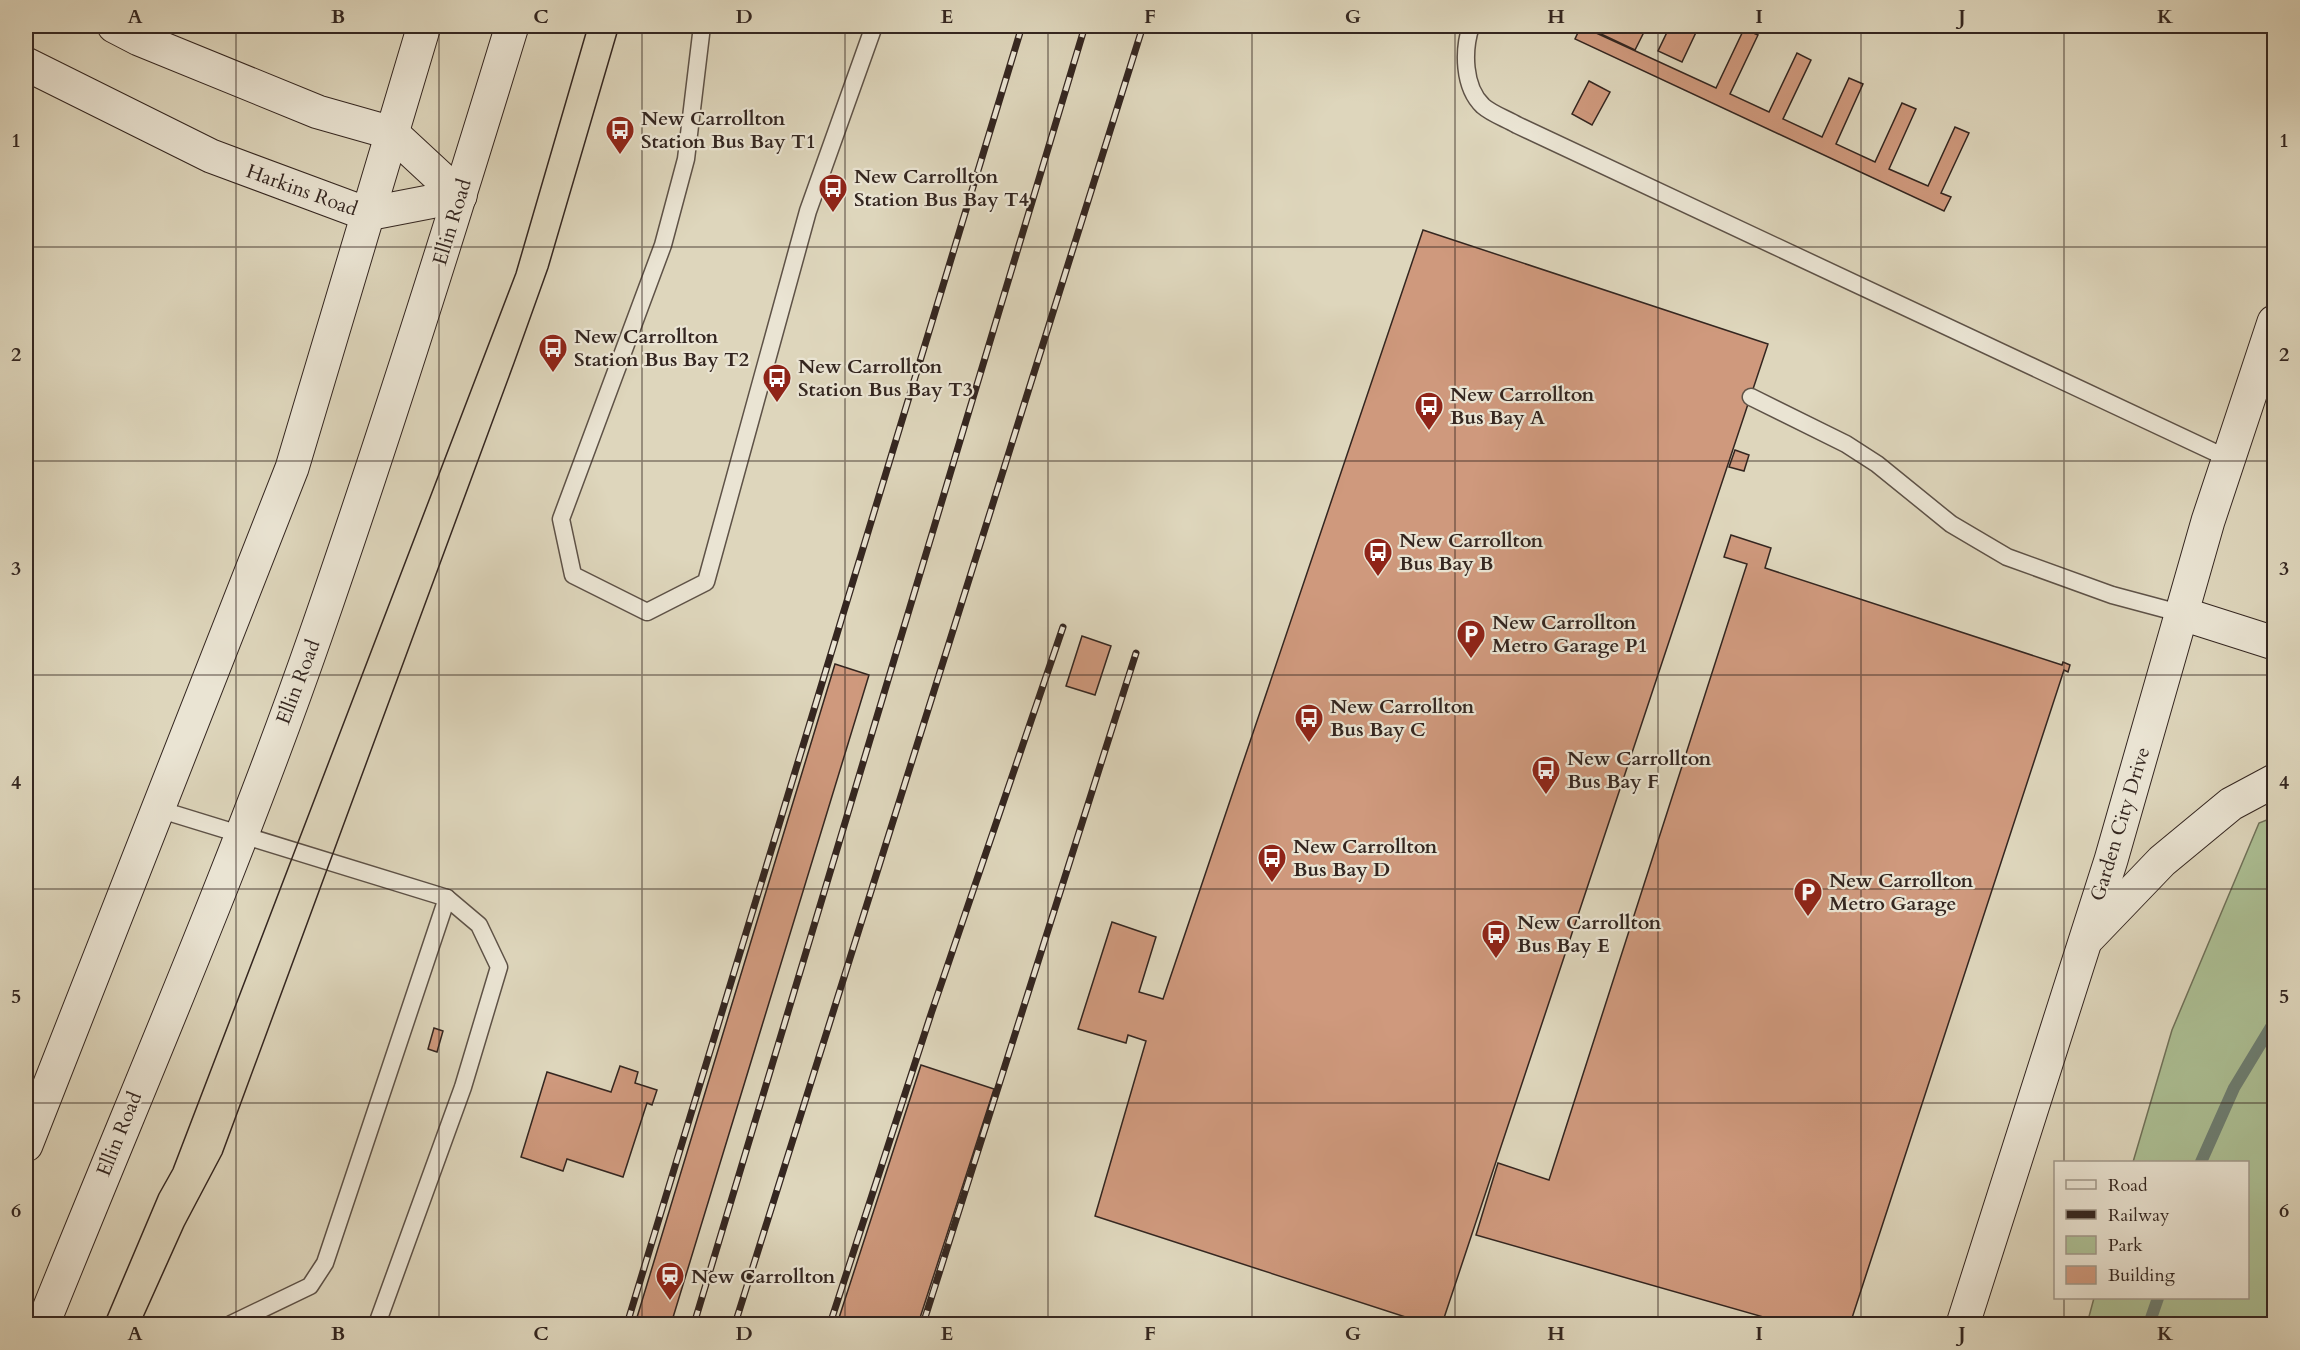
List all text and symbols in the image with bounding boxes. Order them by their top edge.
text: A [127,3,143,30]
text: B [331,3,345,30]
text: C [533,3,549,30]
text: D [735,3,753,30]
text: E [941,3,953,30]
text: F [1144,3,1156,30]
text: G [1345,3,1361,30]
text: H [1547,3,1565,30]
text: I [1755,3,1763,30]
text: J [1955,3,1966,30]
text: K [2157,3,2174,30]
place label: New Carrollton Station Bus Bay T1 [641,105,816,155]
bus stop icon: New Carrollton Station Bus Bay T1 [604,114,636,156]
text: 1 [11,127,21,154]
text: 1 [2279,127,2289,154]
street label: Harkins Road [243,157,362,223]
place label: New Carrollton Station Bus Bay T4 [854,163,1029,213]
bus stop icon: New Carrollton Station Bus Bay T4 [817,172,849,214]
street label: Ellin Road [426,175,478,268]
place label: New Carrollton Station Bus Bay T2 [574,323,749,373]
bus stop icon: New Carrollton Station Bus Bay T2 [537,332,569,374]
text: 2 [11,341,21,368]
text: 2 [2279,341,2289,368]
place label: New Carrollton Station Bus Bay T3 [798,353,973,403]
bus stop icon: New Carrollton Station Bus Bay T3 [761,362,793,404]
place label: New Carrollton Bus Bay A [1450,381,1594,431]
bus stop icon: New Carrollton Bus Bay A [1413,390,1445,432]
place label: New Carrollton Bus Bay B [1399,527,1543,577]
bus stop icon: New Carrollton Bus Bay B [1362,536,1394,578]
text: 3 [11,555,21,582]
text: 3 [2279,555,2289,582]
place label: New Carrollton Metro Garage P1 [1492,609,1648,659]
parking icon: New Carrollton Metro Garage P1 [1455,618,1487,660]
street label: Ellin Road [269,635,327,728]
place label: New Carrollton Bus Bay C [1330,693,1474,743]
bus stop icon: New Carrollton Bus Bay C [1293,702,1325,744]
street label: Garden City Drive [2084,744,2156,904]
place label: New Carrollton Bus Bay F [1567,745,1711,795]
bus stop icon: New Carrollton Bus Bay F [1530,754,1562,796]
text: 4 [11,769,21,796]
text: 4 [2279,769,2289,796]
place label: New Carrollton Bus Bay D [1293,833,1437,883]
bus stop icon: New Carrollton Bus Bay D [1256,842,1288,884]
place label: New Carrollton Metro Garage [1829,867,1973,917]
parking icon: New Carrollton Metro Garage [1792,876,1824,918]
place label: New Carrollton Bus Bay E [1517,909,1661,959]
bus stop icon: New Carrollton Bus Bay E [1480,918,1512,960]
text: 5 [11,983,21,1010]
text: 5 [2279,983,2289,1010]
street label: Ellin Road [90,1087,148,1180]
legend [2054,1161,2249,1299]
text: Road [2108,1173,2148,1198]
text: 6 [11,1197,21,1224]
text: 6 [2279,1197,2289,1224]
text: Railway [2108,1203,2170,1228]
text: Park [2108,1233,2143,1258]
station icon: New Carrollton [654,1260,686,1302]
place label: New Carrollton [691,1263,835,1290]
text: Building [2108,1263,2176,1288]
text: A [127,1320,143,1347]
text: B [331,1320,345,1347]
text: C [533,1320,549,1347]
text: D [735,1320,753,1347]
text: E [941,1320,953,1347]
text: F [1144,1320,1156,1347]
text: G [1345,1320,1361,1347]
text: H [1547,1320,1565,1347]
text: I [1755,1320,1763,1347]
text: J [1955,1320,1966,1347]
text: K [2157,1320,2174,1347]

